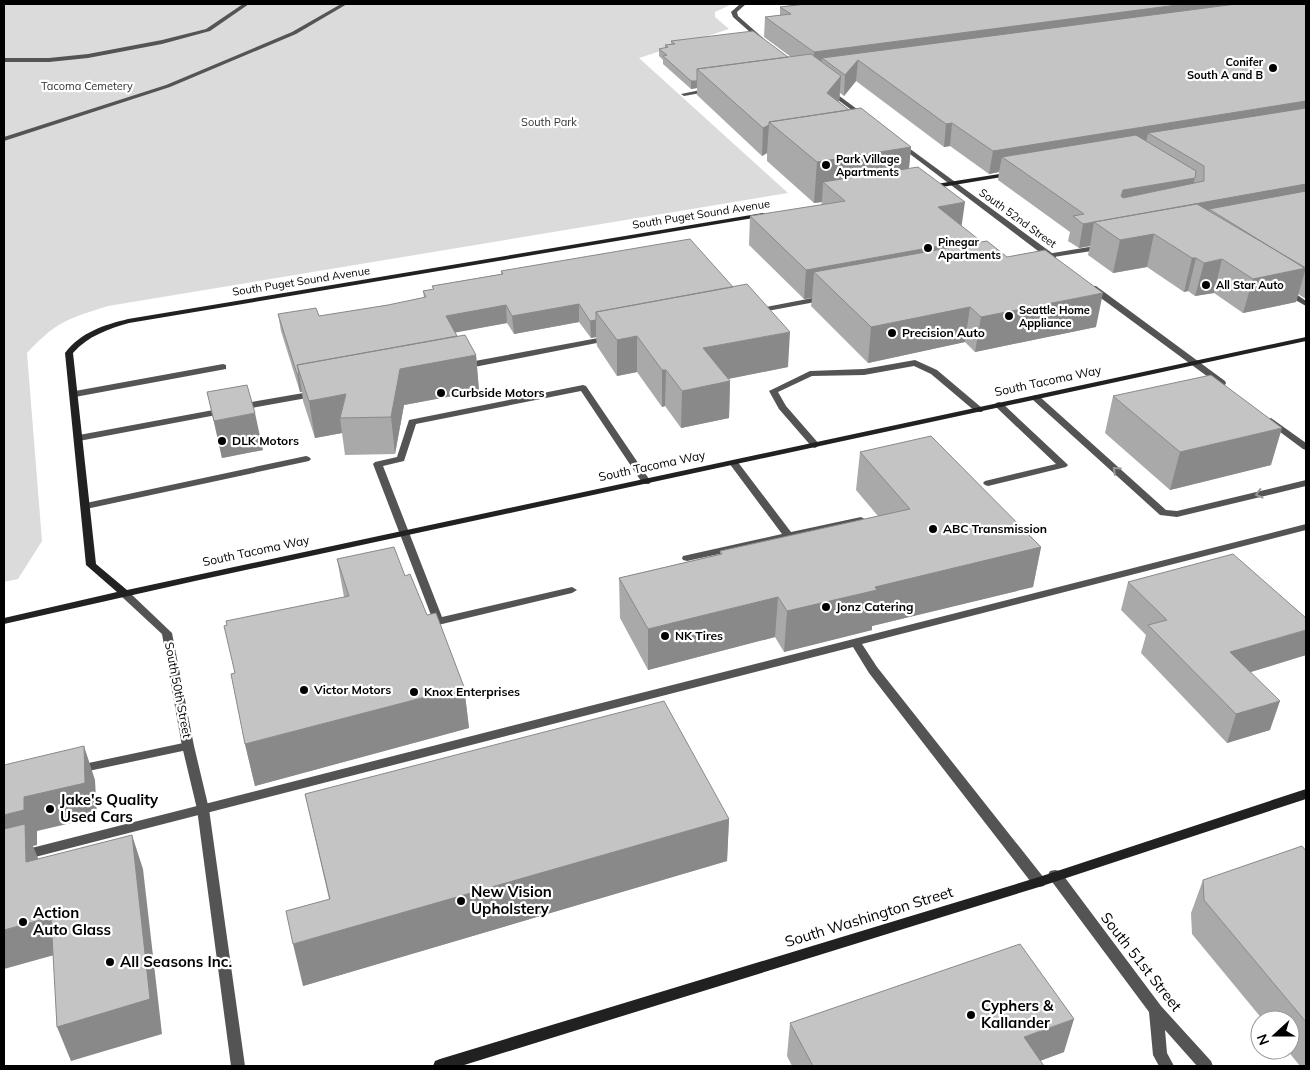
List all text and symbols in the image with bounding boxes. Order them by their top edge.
place label: Conifer South A and B [1187,55,1264,82]
marker: Conifer South A and B [1267,62,1279,74]
park label: Tacoma Cemetery [41,79,133,93]
park label: South Park [521,115,577,129]
place label: Park Village Apartments [836,152,900,179]
marker: Park Village Apartments [820,159,832,171]
street label: South 52nd Street [977,185,1060,251]
street label: South Puget Sound Avenue [631,196,771,232]
place label: Pinegar Apartments [938,235,1001,262]
marker: Pinegar Apartments [922,242,934,254]
street label: South Puget Sound Avenue [231,263,371,299]
place label: All Star Auto [1216,278,1284,292]
marker: All Star Auto [1200,279,1212,291]
place label: Seattle Home Appliance [1019,303,1090,330]
marker: Seattle Home Appliance [1003,310,1015,322]
place label: Precision Auto [902,325,985,340]
marker: Precision Auto [886,327,898,339]
street label: South Tacoma Way [993,362,1103,399]
place label: Curbside Motors [451,385,545,400]
marker: Curbside Motors [435,387,447,399]
place label: DLK Motors [232,433,299,448]
marker: DLK Motors [216,435,228,447]
street label: South Tacoma Way [597,447,707,484]
one-way arrow [1112,467,1121,476]
one-way arrow [1254,488,1263,499]
place label: ABC Transmission [943,521,1047,536]
marker: ABC Transmission [927,523,939,535]
street label: South Tacoma Way [201,532,311,569]
place label: Jonz Catering [836,599,913,614]
marker: Jonz Catering [820,601,832,613]
place label: NK Tires [675,628,723,643]
marker: NK Tires [659,630,671,642]
street label: South 50th Street [162,641,195,739]
place label: Victor Motors [313,682,391,697]
marker: Victor Motors [298,684,310,696]
place label: Knox Enterprises [424,684,520,699]
marker: Knox Enterprises [408,686,420,698]
place label: Jake's Quality Used Cars [60,790,159,826]
marker: Jake's Quality Used Cars [44,803,56,815]
place label: New Vision Upholstery [471,882,552,918]
street label: South Washington Street [782,882,955,951]
marker: New Vision Upholstery [455,895,467,907]
place label: Action Auto Glass [33,903,111,939]
street label: South 51st Street [1097,908,1186,1015]
marker: Action Auto Glass [17,916,29,928]
place label: All Seasons Inc. [120,952,232,971]
marker: All Seasons Inc. [104,956,116,968]
place label: Cyphers & Kallander [981,996,1054,1032]
marker: Cyphers & Kallander [965,1009,977,1021]
north arrow [1250,1010,1300,1060]
text: N [1253,1031,1273,1048]

